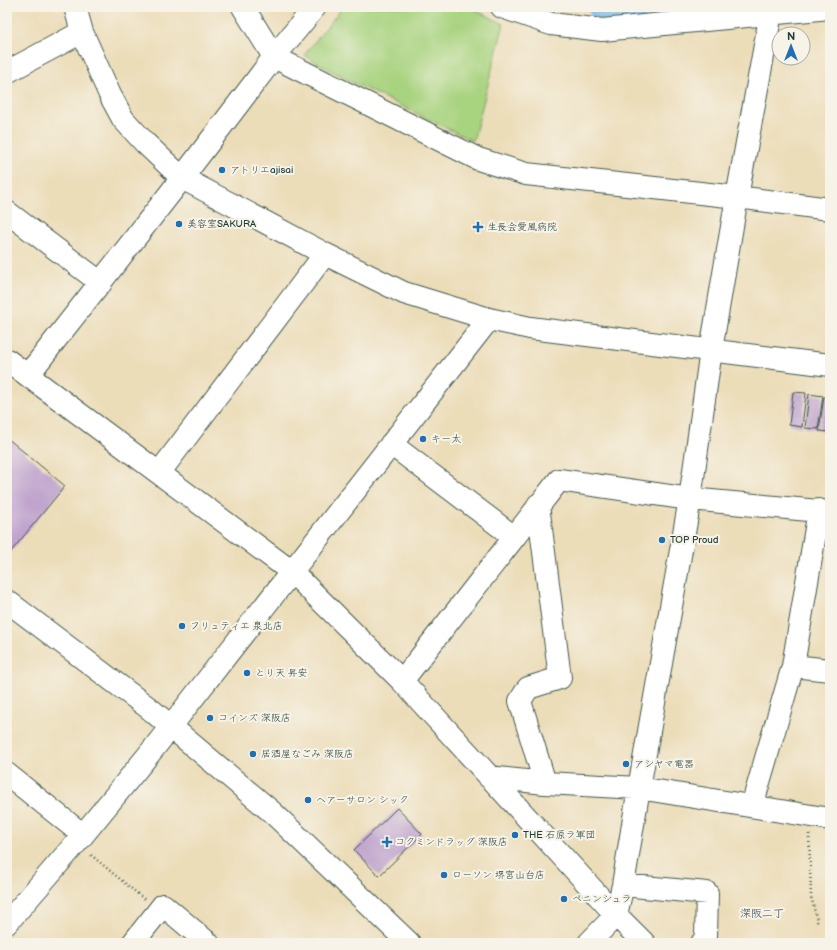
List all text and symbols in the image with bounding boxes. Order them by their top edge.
north arrow [771,26,811,66]
text: N [787,30,795,43]
place label: アトリエajisai [230,164,293,176]
marker: アトリエajisai [217,165,227,175]
place label: 美容室SAKURA [187,218,257,230]
marker: 美容室SAKURA [174,219,184,229]
marker: 生長会愛風病院 [472,221,484,233]
place label: 生長会愛風病院 [487,221,557,233]
place label: キー太 [431,433,461,445]
marker: キー太 [418,434,428,444]
place label: TOP Proud [670,534,719,546]
marker: TOP Proud [657,535,667,545]
place label: フリュティエ 泉北店 [190,620,283,632]
marker: フリュティエ 泉北店 [177,621,187,631]
place label: とり天 昇安 [255,667,308,679]
marker: とり天 昇安 [242,668,252,678]
place label: コインズ 深阪店 [218,712,291,724]
marker: コインズ 深阪店 [205,713,215,723]
place label: 居酒屋なごみ 深阪店 [261,748,354,760]
marker: 居酒屋なごみ 深阪店 [248,749,258,759]
place label: アシヤマ電器 [634,758,694,770]
marker: アシヤマ電器 [621,759,631,769]
place label: ヘアーサロン シック [316,794,409,806]
marker: ヘアーサロン シック [303,795,313,805]
place label: THE 石原ラ軍団 [523,829,596,841]
marker: THE 石原ラ軍団 [510,830,520,840]
place label: コクミンドラッグ 深阪店 [395,836,508,848]
marker: コクミンドラッグ 深阪店 [382,837,392,847]
place label: ローソン 堺宮山台店 [452,869,545,881]
marker: ローソン 堺宮山台店 [439,870,449,880]
place label: ペニンシュラ [572,893,631,905]
marker: ペニンシュラ [559,894,569,904]
district label: 深阪二丁 [740,907,784,920]

